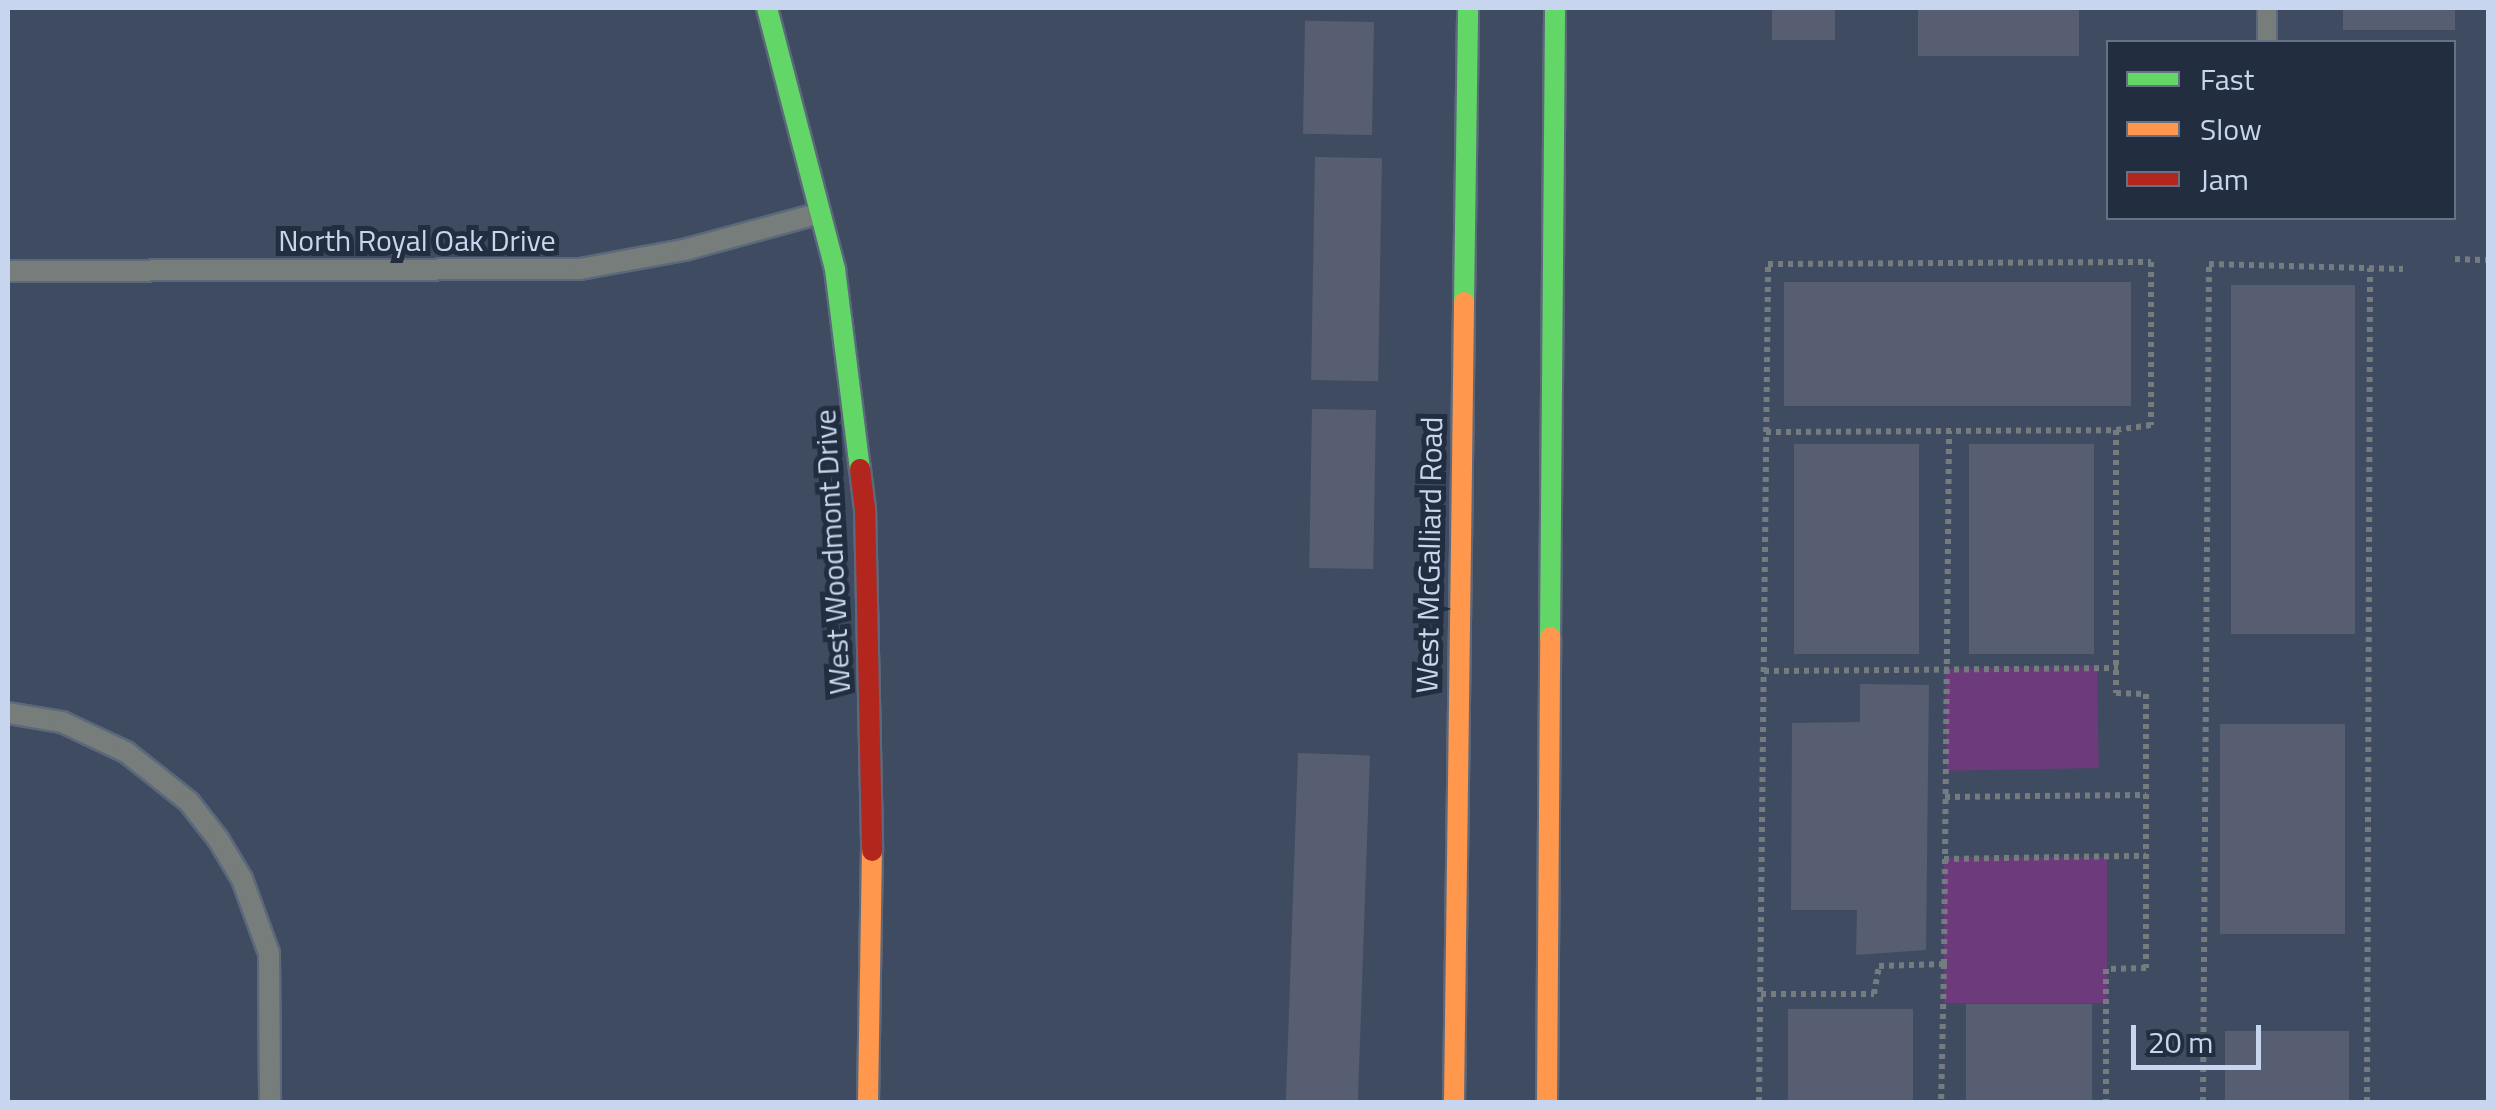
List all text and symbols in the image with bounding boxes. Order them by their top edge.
legend [2106,40,2456,220]
text: Fast [2200,56,2254,102]
text: Slow [2200,106,2262,152]
text: Jam [2200,156,2249,202]
street label: North Royal Oak Drive [278,222,556,258]
street label: West Woodmont Drive [807,409,857,695]
street label: West McGalliard Road [1409,416,1449,694]
scale bar [2136,1005,2266,1067]
text: 20 m [2148,1019,2213,1065]

